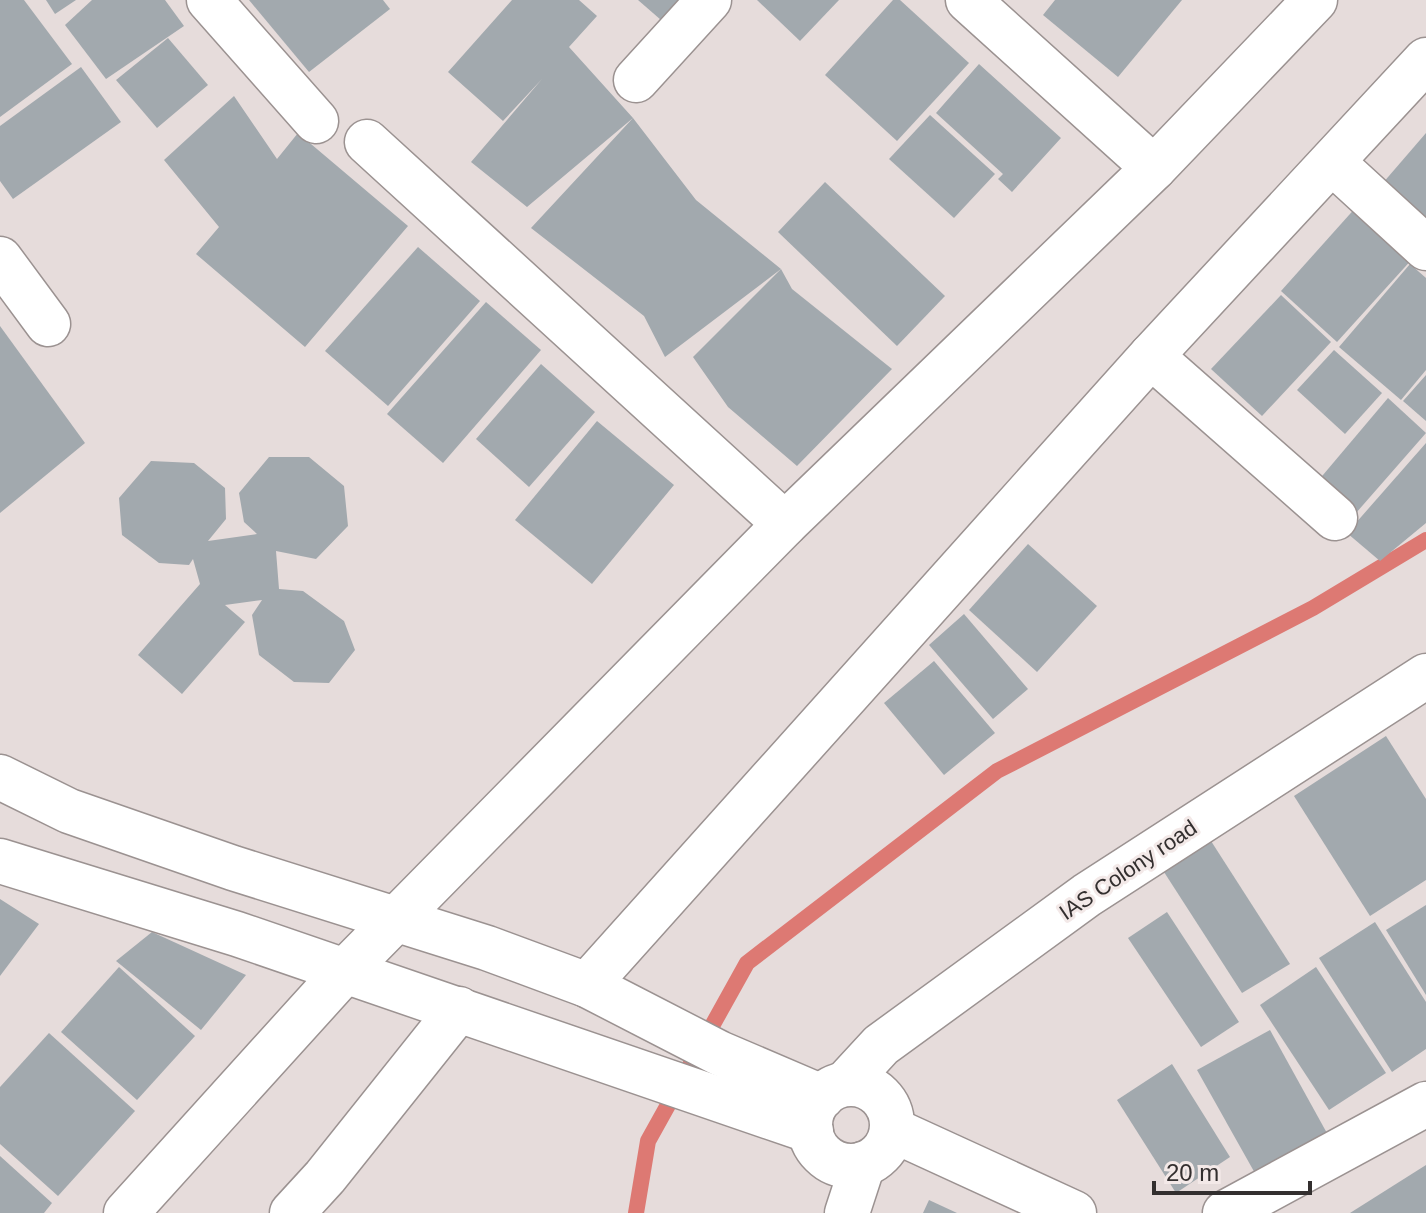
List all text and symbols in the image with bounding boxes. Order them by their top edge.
street label: IAS Colony road [1055,815,1201,925]
scale bar [1154,1145,1310,1195]
text: 20 m [1166,1159,1219,1186]

